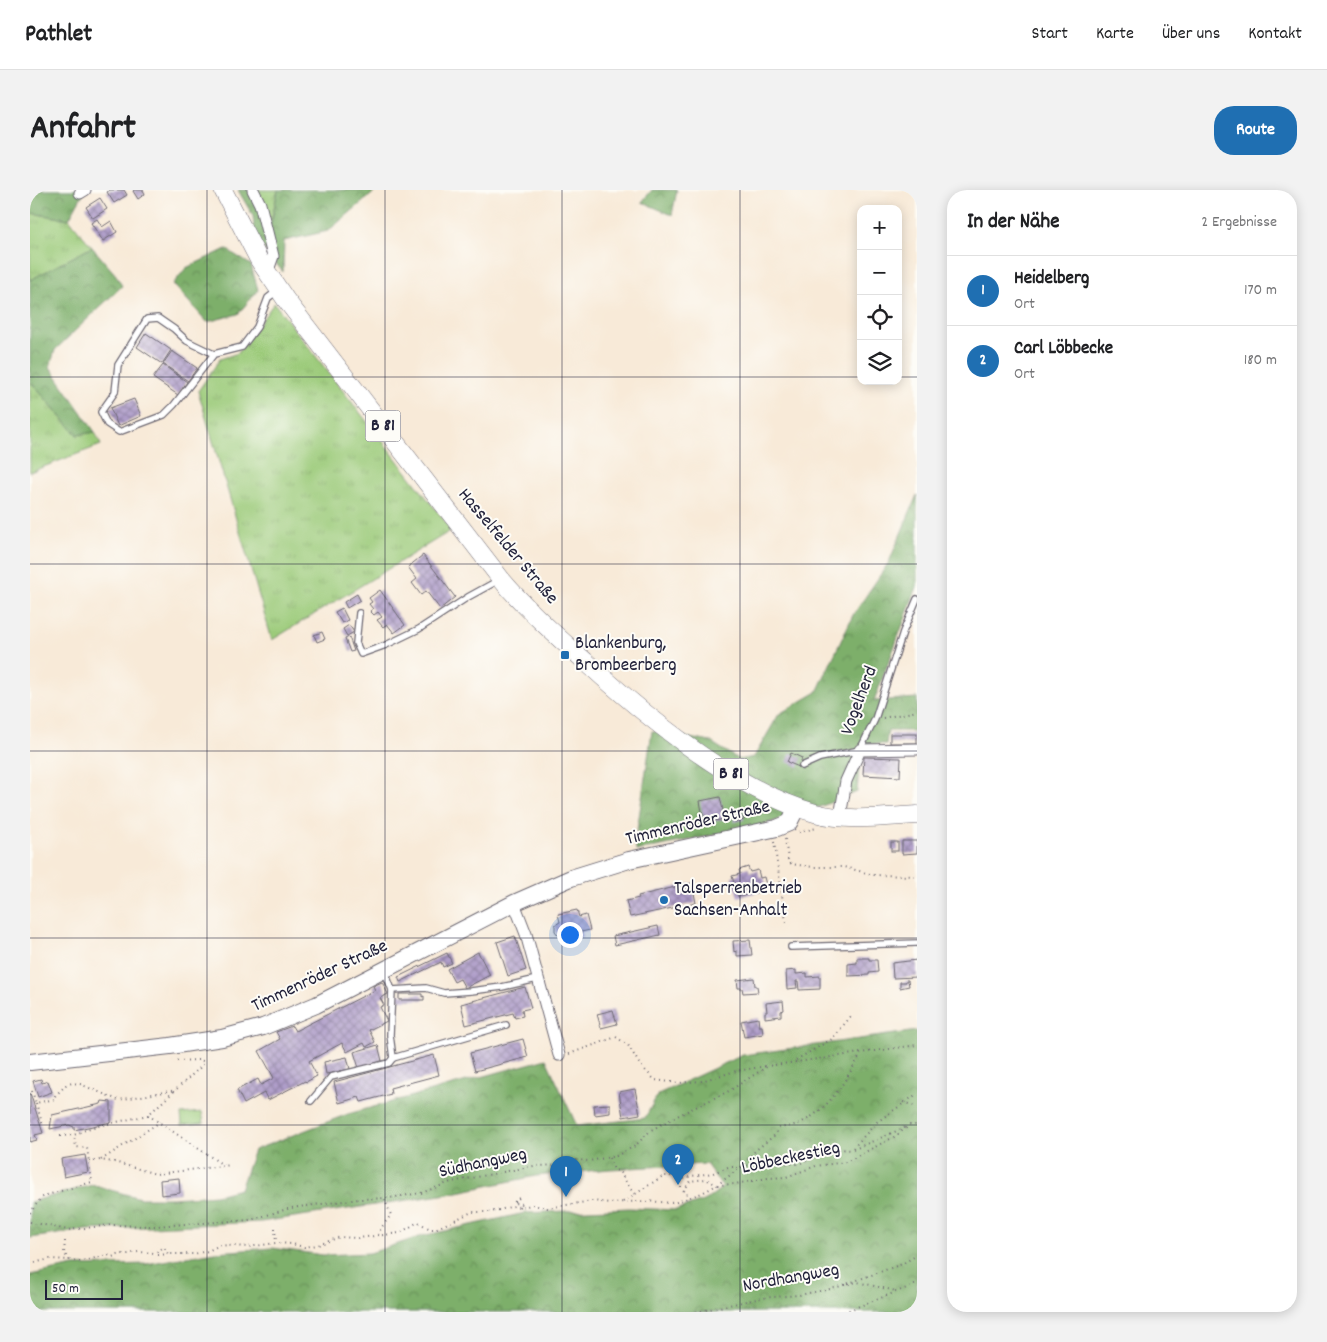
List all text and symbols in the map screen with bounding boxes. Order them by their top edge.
text: Pathlet [25,18,92,52]
text: Start [1032,22,1068,47]
text: Karte [1096,22,1134,47]
text: Über uns [1162,22,1220,47]
text: Kontakt [1248,22,1302,47]
text: Anfahrt [30,105,136,155]
button: Route [1214,106,1297,155]
map controls [857,205,902,385]
button: + [857,205,902,250]
text: In der Nähe [967,208,1059,238]
text: 2 Ergebnisse [1201,211,1277,234]
button: − [857,250,902,295]
text: Heidelberg [1014,266,1089,293]
text: 1 [981,279,985,302]
text: 170 m [1244,279,1277,302]
text: Ort [1014,293,1035,316]
button: locate [857,295,902,340]
text: Carl Löbbecke [1014,336,1113,363]
button: layers [857,340,902,385]
text: 2 [980,349,987,372]
text: 180 m [1244,349,1277,372]
text: Ort [1014,363,1035,386]
road number: B 81 [366,410,400,442]
street label: Hasselfelder Straße [450,483,564,611]
place label: Blankenburg, Brombeerberg [575,631,677,680]
marker: Blankenburg, Brombeerberg [559,649,571,661]
street label: Vogelherd [835,663,885,739]
road number: B 81 [714,758,748,790]
street label: Timmenröder Straße [623,794,773,854]
place label: Talsperrenbetrieb Sachsen-Anhalt [674,876,802,925]
marker: Talsperrenbetrieb Sachsen-Anhalt [658,894,670,906]
your location [557,922,583,948]
street label: Timmenröder Straße [248,934,392,1020]
street label: Löbbeckestieg [739,1135,843,1183]
street label: Südhangweg [437,1142,529,1186]
pin: 2 [662,1144,694,1185]
pin: 1 [550,1156,582,1197]
street label: Nordhangweg [741,1257,841,1301]
scale bar [45,1277,122,1300]
text: 50 m [52,1279,79,1299]

